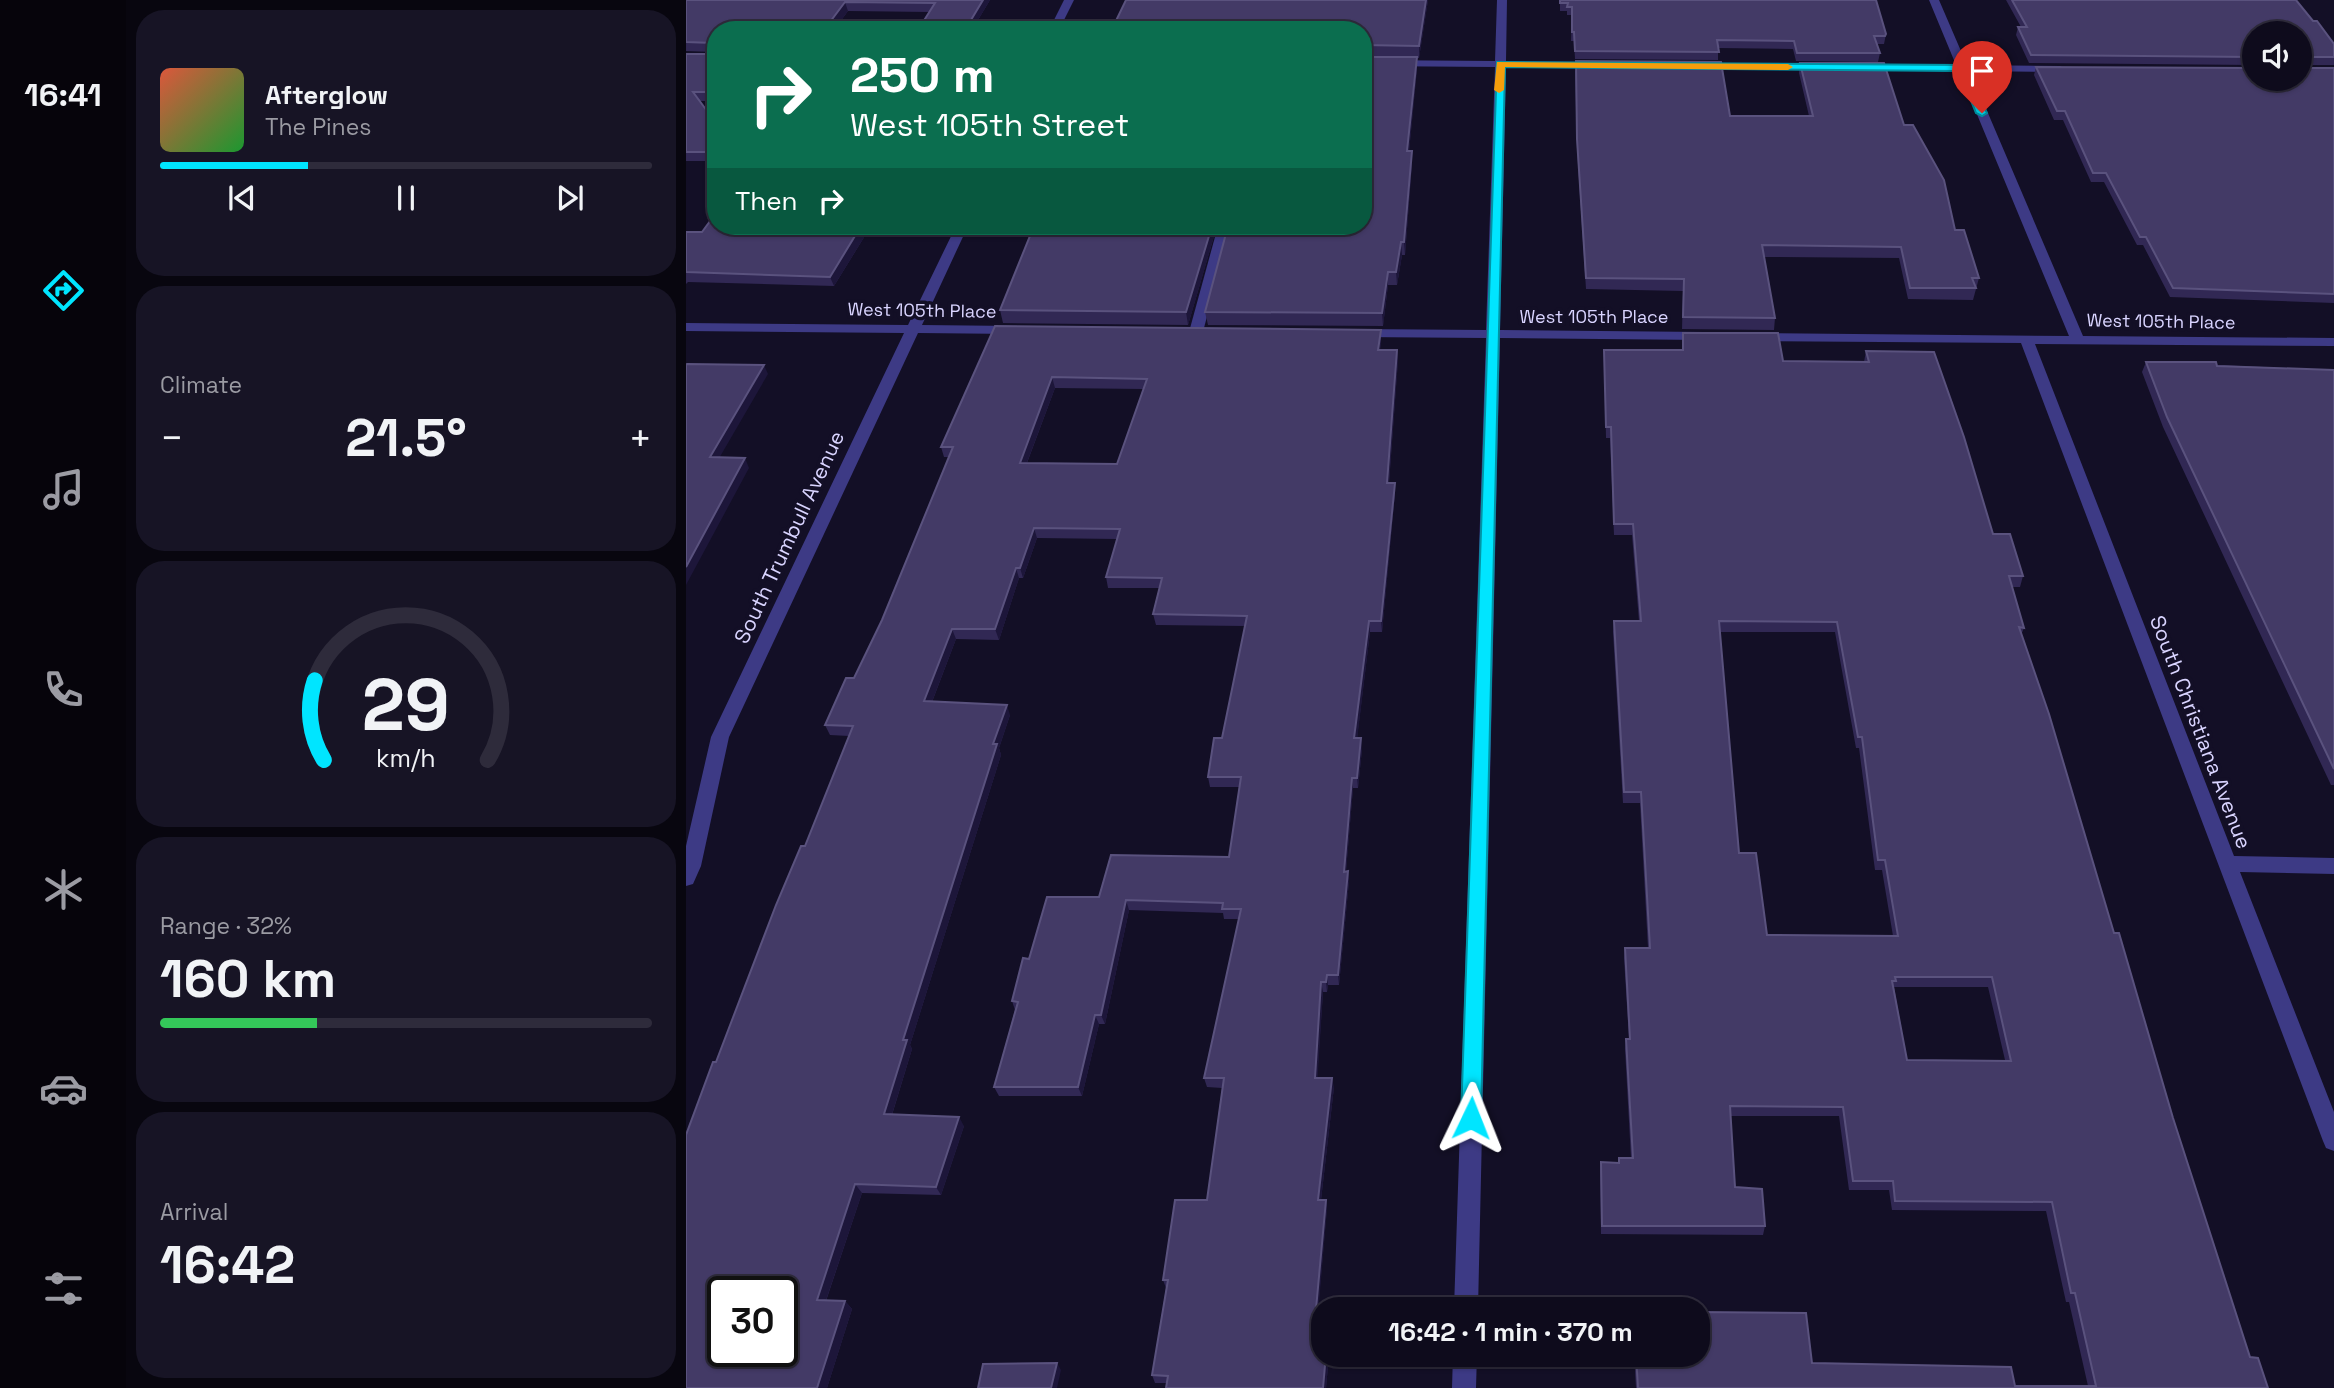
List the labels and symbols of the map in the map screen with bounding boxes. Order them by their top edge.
pin [1952,41,2012,113]
street label: West 105th Place [847,297,997,323]
street label: West 105th Place [1520,305,1668,328]
street label: West 105th Place [2086,308,2236,334]
street label: South Trumbull Avenue [728,426,850,648]
street label: South Christiana Avenue [2144,611,2258,853]
position arrow [1434,1081,1508,1155]
speed limit sign: 30 [707,1276,798,1367]

